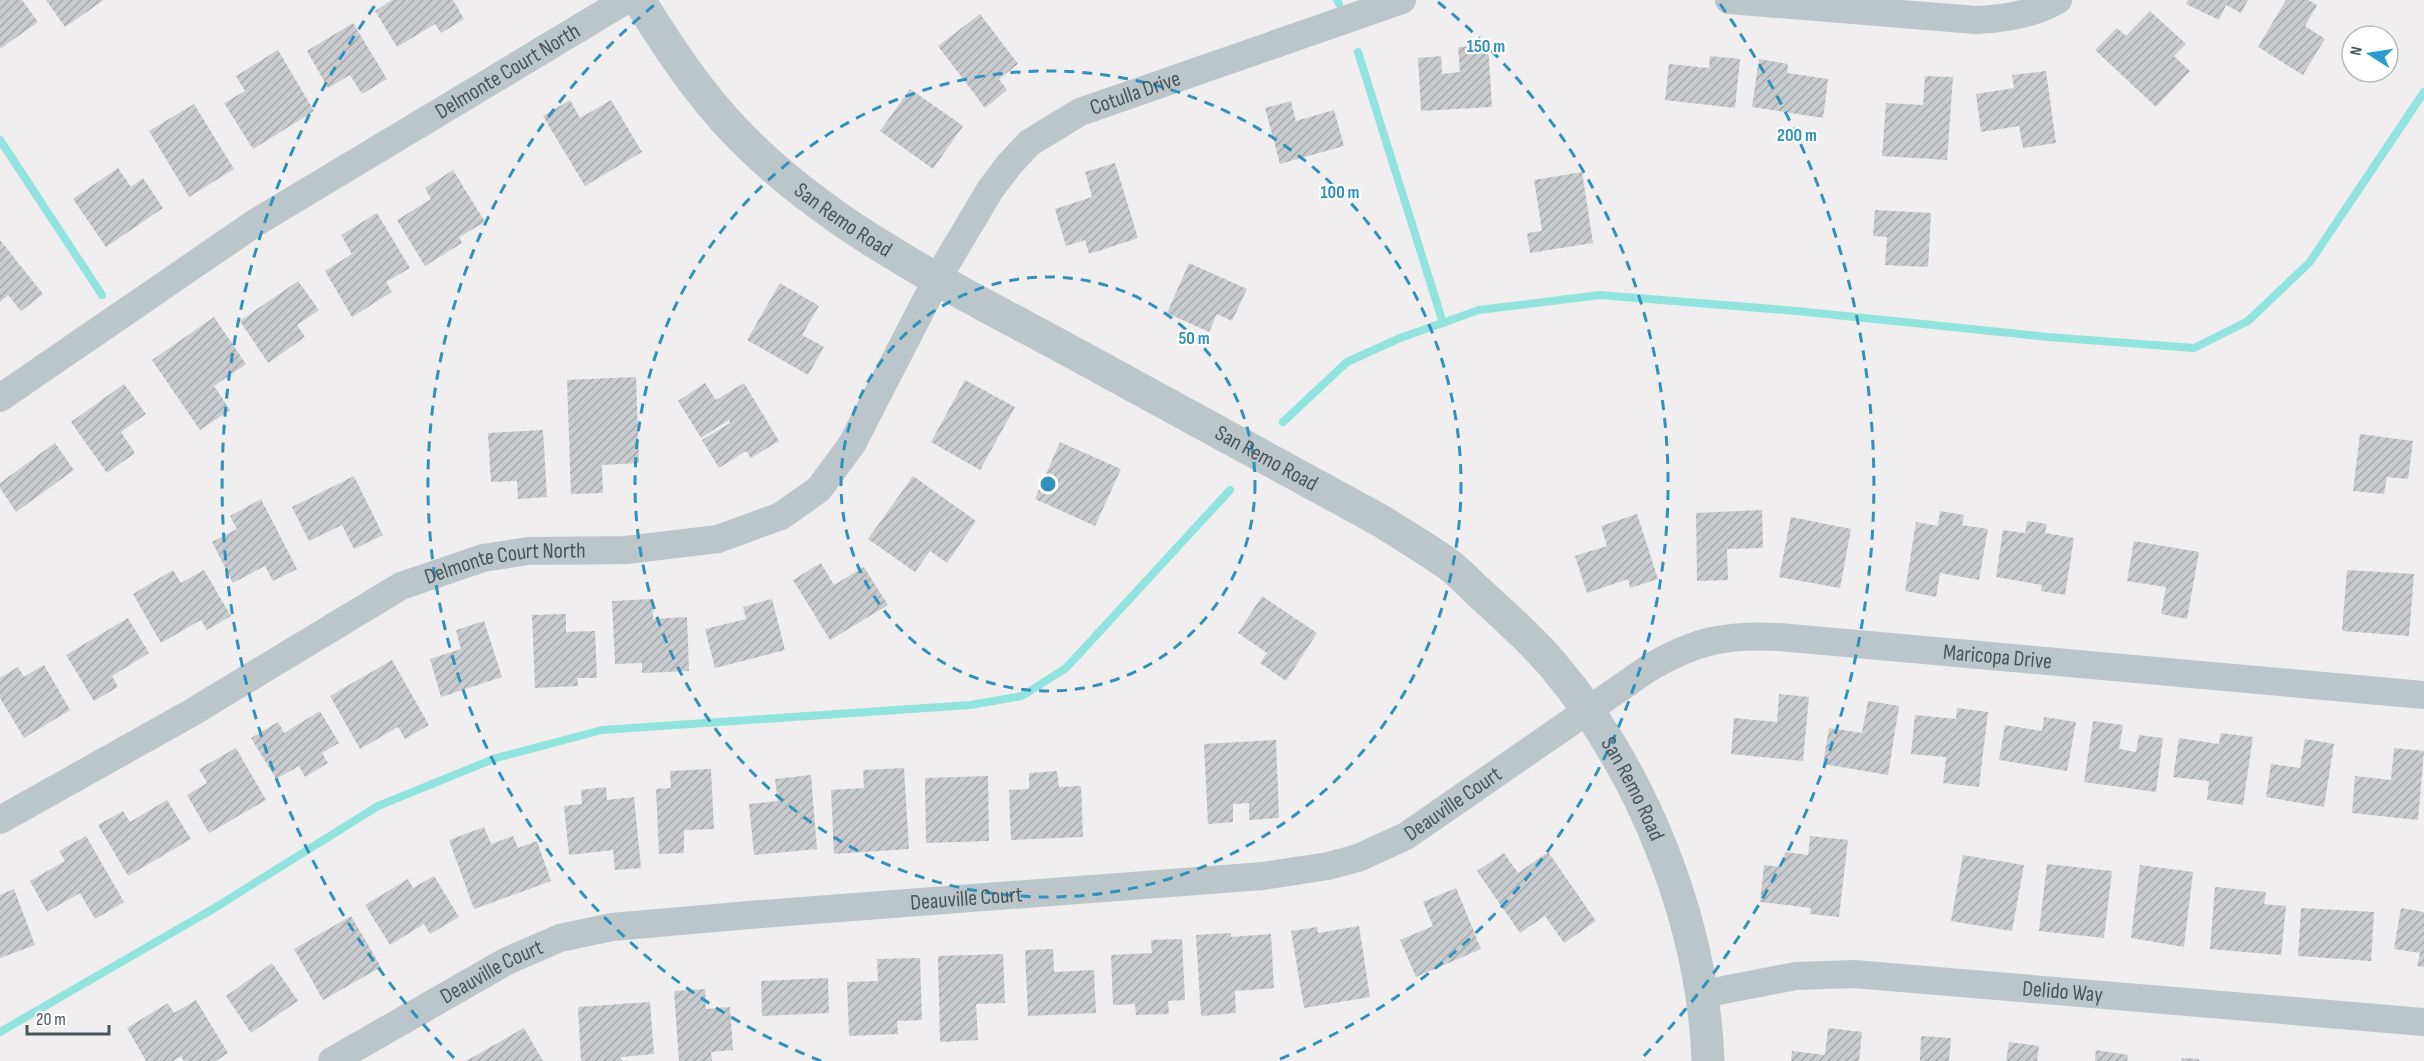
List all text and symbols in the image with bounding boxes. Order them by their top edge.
street label: Delmonte Court North [430,17,585,125]
north arrow [2340,24,2400,84]
text: 150 m [1467,36,1505,57]
text: N [2347,45,2367,57]
street label: Cotulla Drive [1086,65,1184,121]
text: 200 m [1777,125,1817,146]
street label: San Remo Road [789,177,897,263]
text: 100 m [1321,182,1360,203]
text: 50 m [1178,328,1210,349]
street label: San Remo Road [1210,419,1323,497]
centre of rings [1038,474,1058,494]
street label: Delmonte Court North [421,537,586,591]
street label: Maricopa Drive [1942,638,2053,675]
street label: San Remo Road [1595,732,1670,845]
street label: Deauville Court [1399,760,1507,847]
street label: Deauville Court [909,881,1024,916]
street label: Deauville Court [435,933,547,1010]
street label: Delido Way [2021,975,2104,1008]
scale bar [27,998,110,1036]
text: 20 m [36,1009,66,1030]

